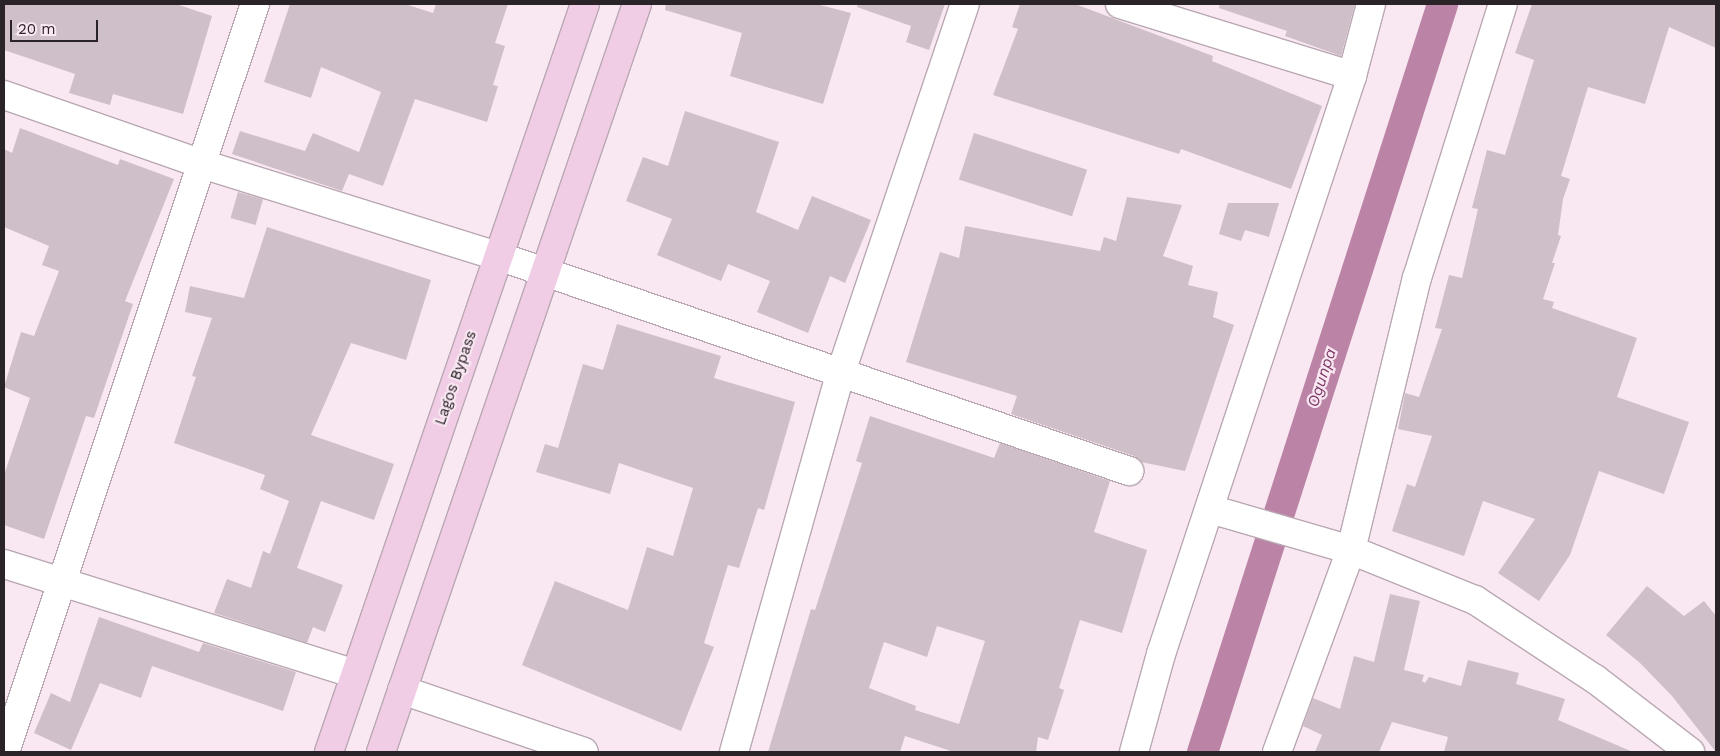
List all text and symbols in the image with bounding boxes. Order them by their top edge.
scale bar [12,10,100,42]
text: 20 m [18,20,56,38]
street label: Lagos Bypass [431,328,481,428]
water label: Ogunpa [1304,346,1340,410]

